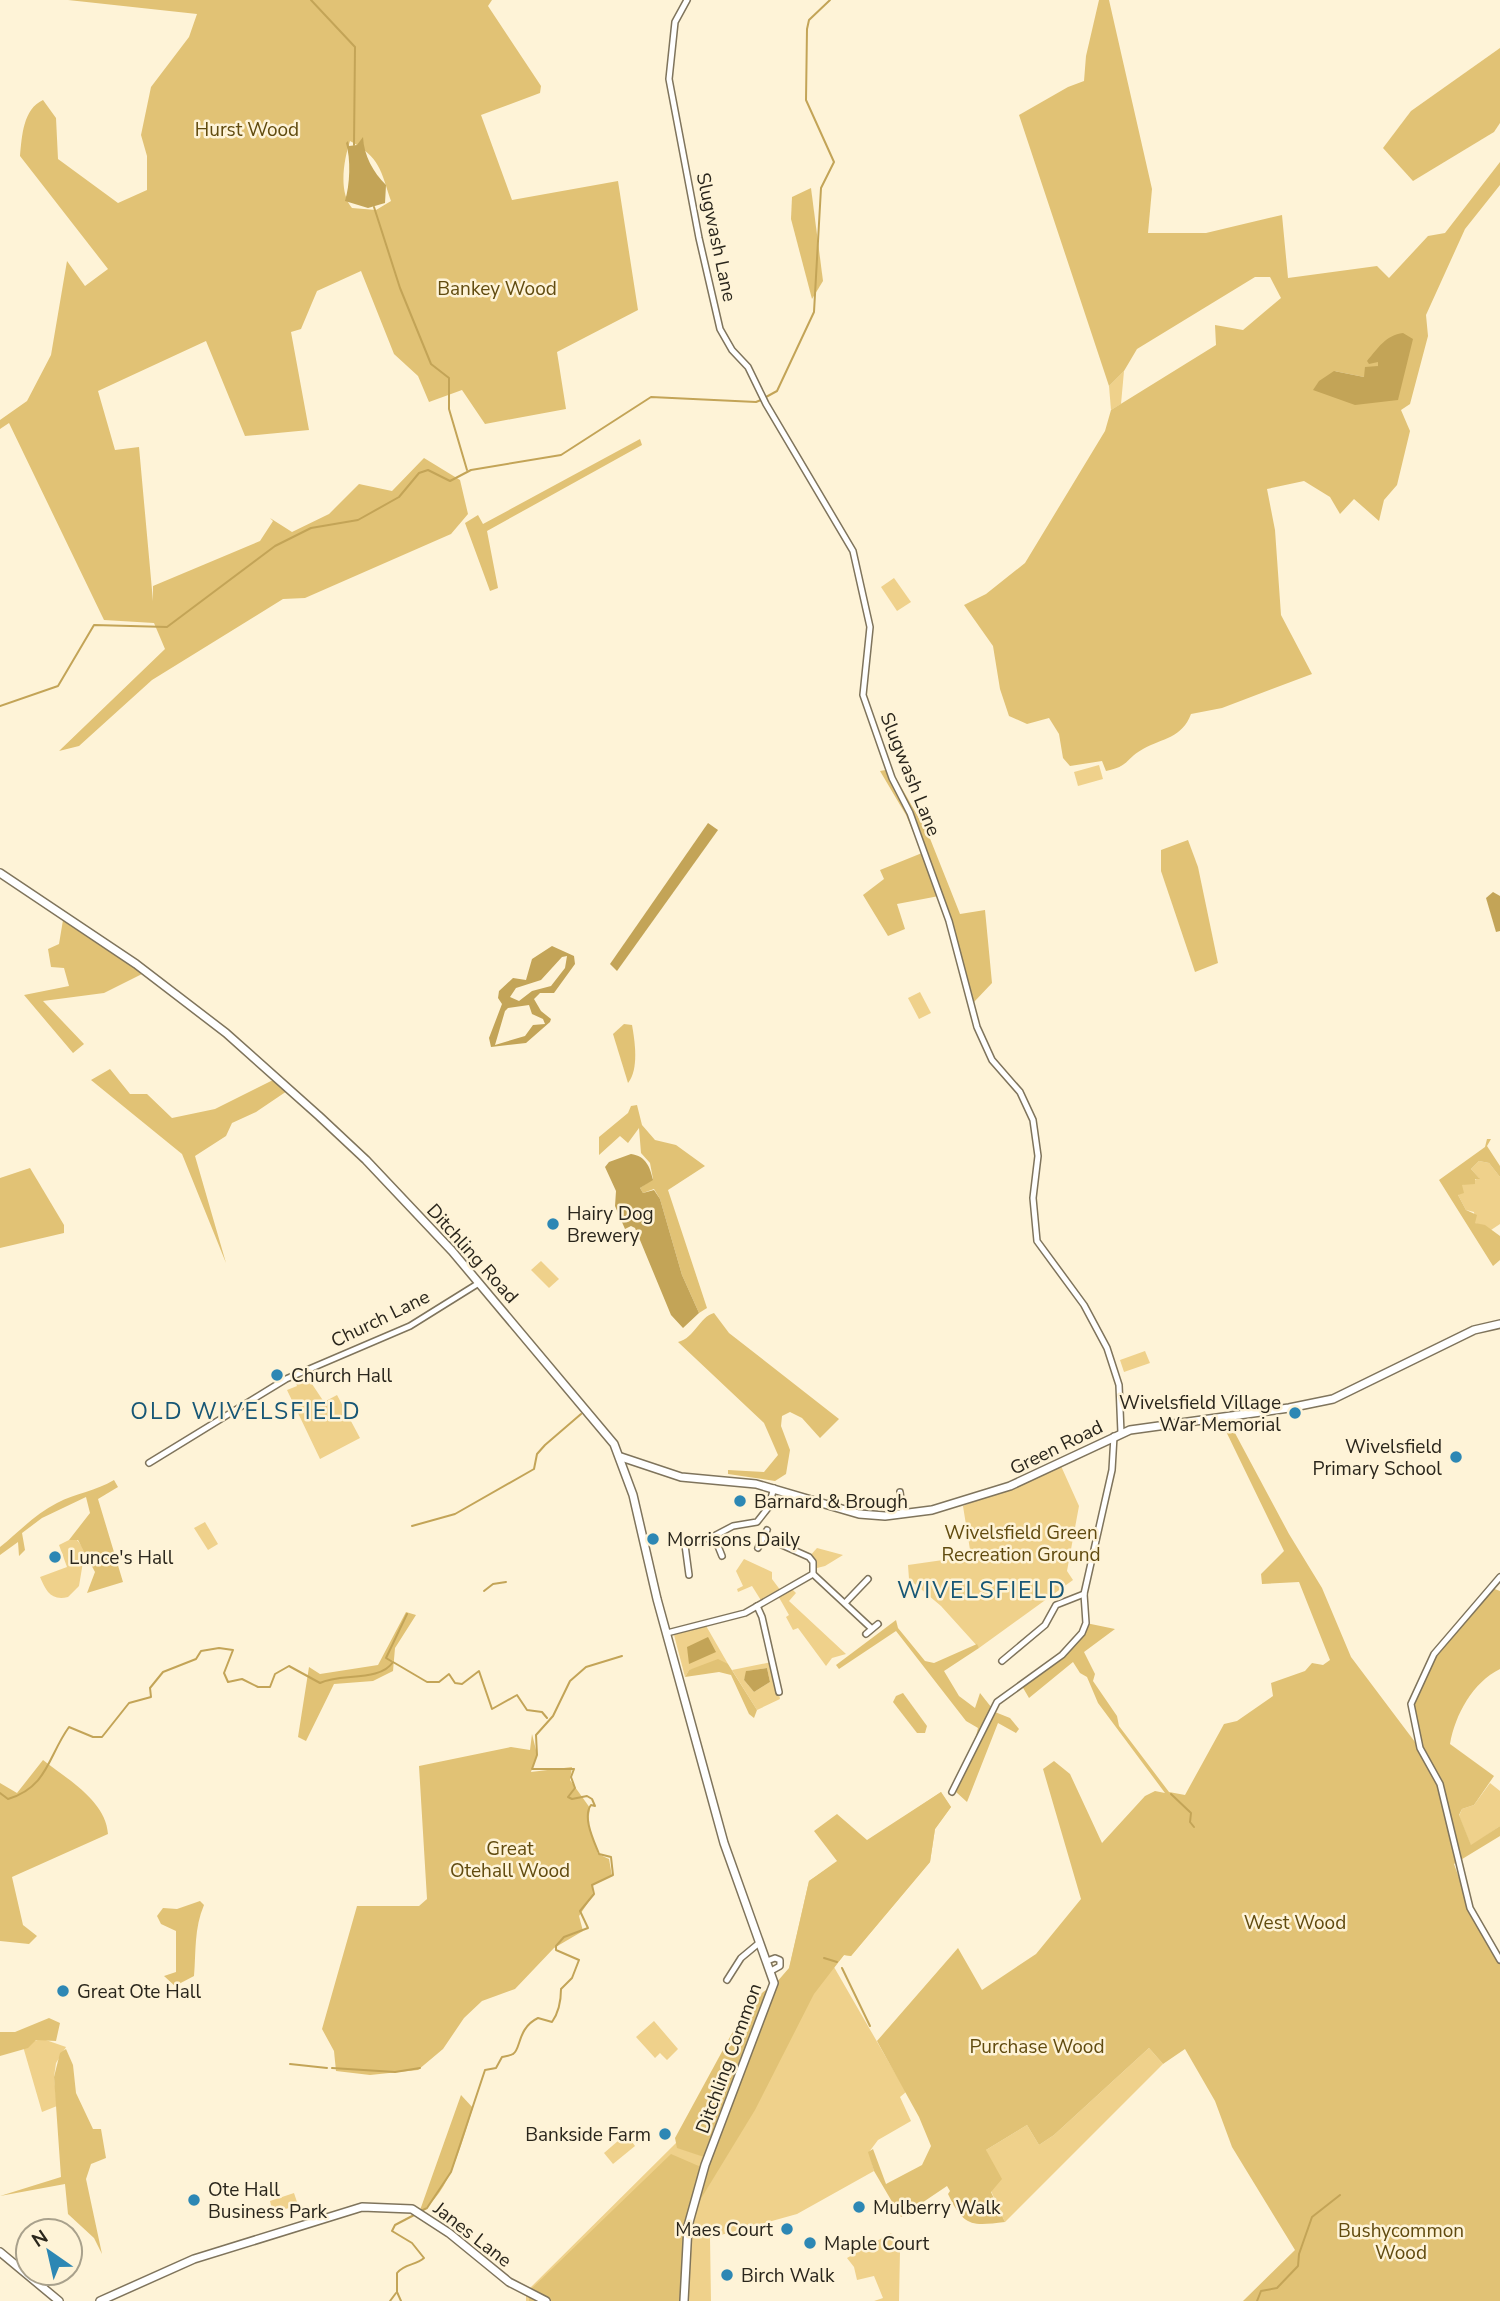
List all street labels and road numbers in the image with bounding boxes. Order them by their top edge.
street label: Slugwash Lane [690,170,742,304]
street label: Slugwash Lane [873,709,947,840]
street label: Ditchling Road [421,1198,524,1309]
street label: Church Lane [327,1284,434,1354]
street label: Green Road [1006,1414,1107,1482]
street label: Ditchling Common [690,1980,768,2137]
street label: Janes Lane [427,2195,517,2273]

